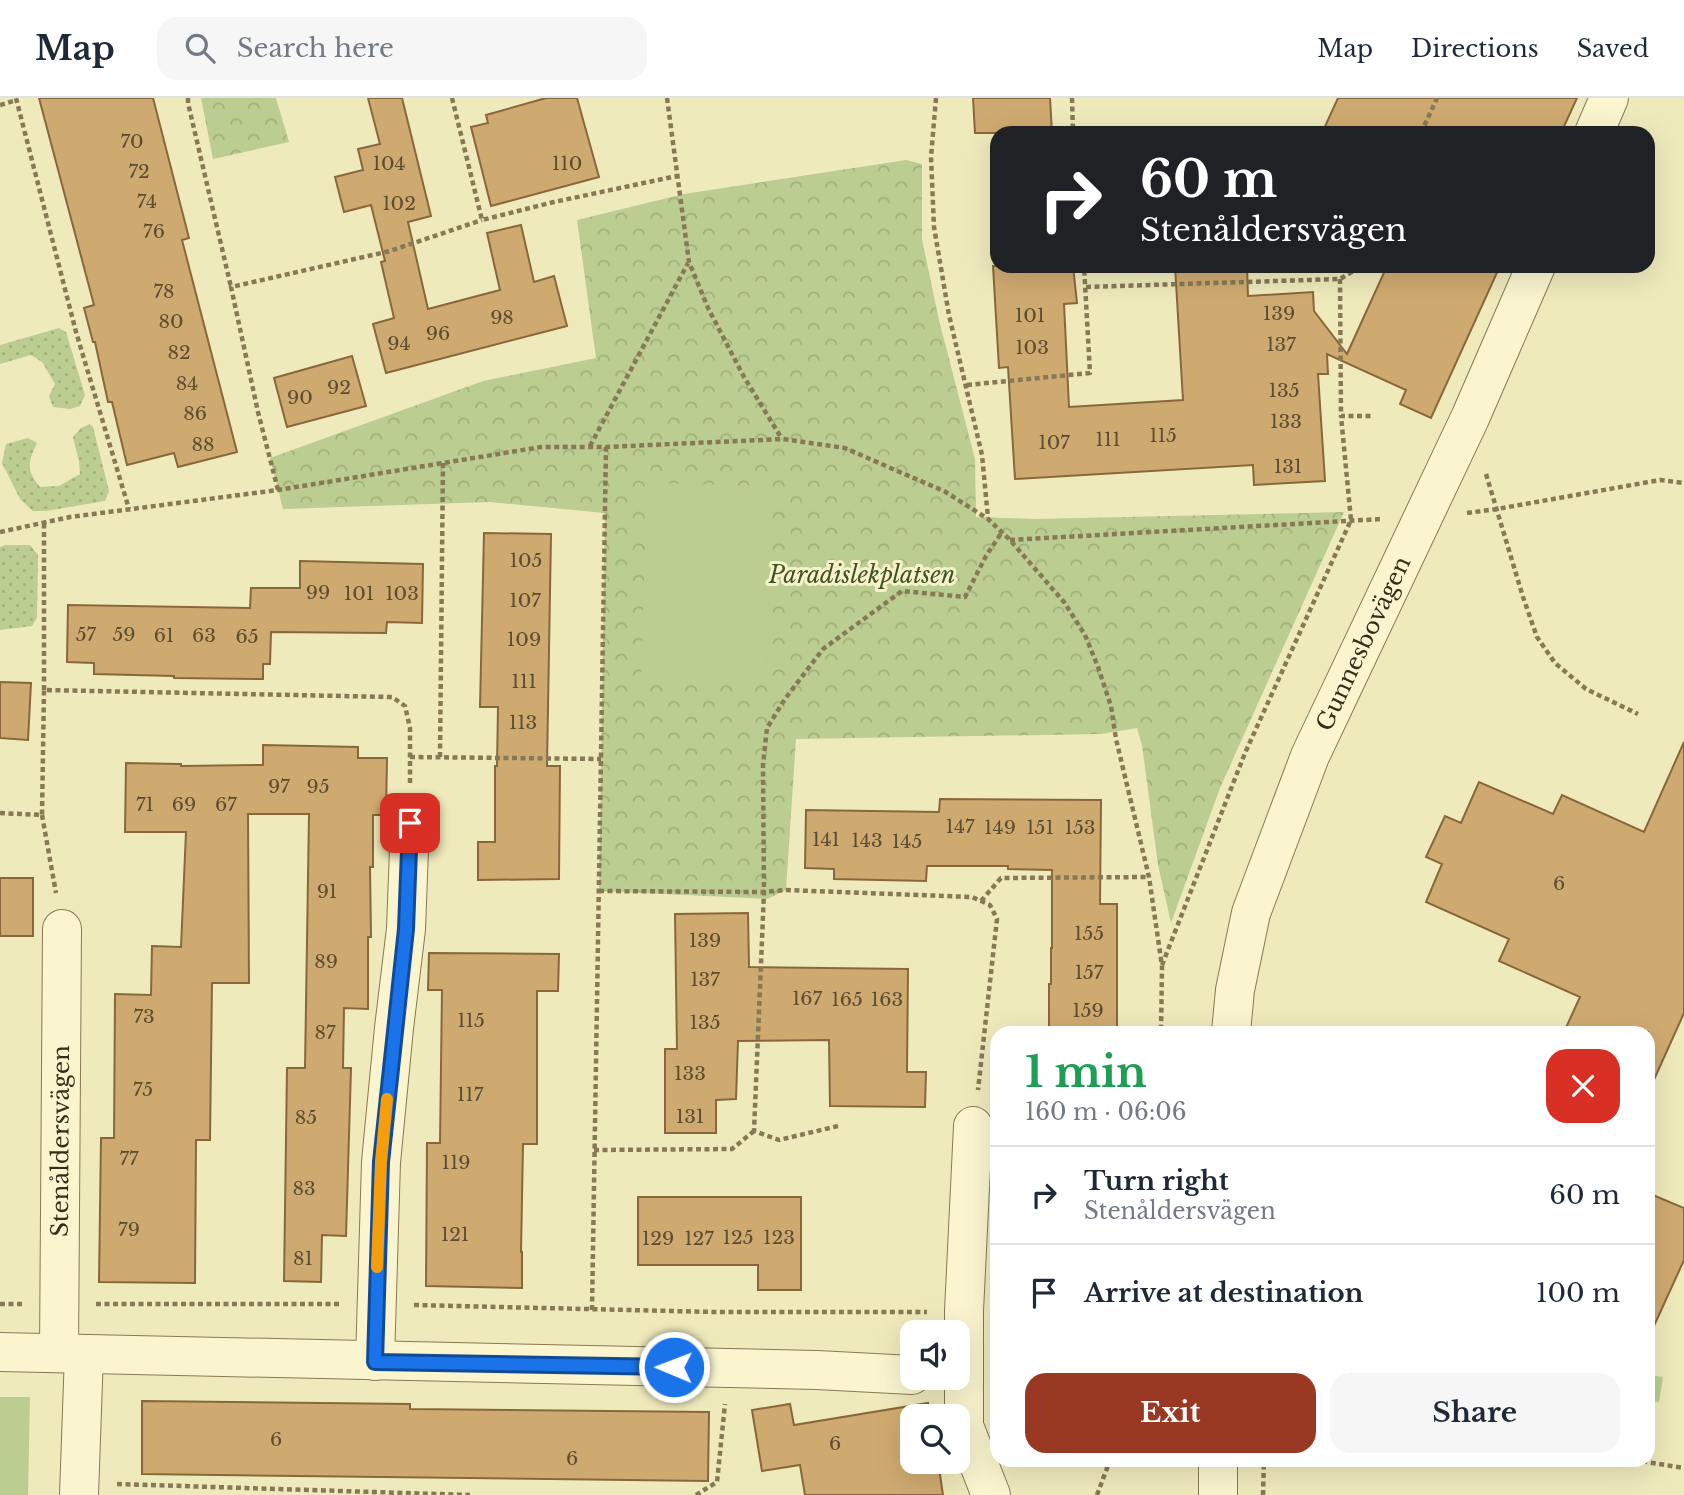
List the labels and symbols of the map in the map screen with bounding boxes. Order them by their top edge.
house number: 70 [120,130,144,153]
house number: 104 [372,152,406,175]
house number: 110 [552,152,582,175]
house number: 72 [128,160,150,183]
house number: 74 [137,190,157,213]
house number: 102 [382,192,416,215]
house number: 76 [143,220,165,243]
house number: 78 [153,280,175,303]
house number: 139 [1263,302,1295,325]
house number: 101 [1015,304,1045,327]
house number: 98 [490,306,514,329]
house number: 80 [158,310,184,333]
house number: 96 [426,322,450,345]
house number: 94 [387,332,411,355]
house number: 137 [1266,333,1296,356]
house number: 103 [1015,336,1049,359]
house number: 82 [167,341,191,364]
house number: 84 [176,372,198,395]
house number: 92 [327,376,351,399]
house number: 135 [1269,379,1299,402]
house number: 90 [287,386,313,409]
house number: 86 [183,402,207,425]
house number: 133 [1270,410,1302,433]
house number: 115 [1149,424,1177,447]
house number: 111 [1095,428,1121,451]
house number: 107 [1038,431,1070,454]
house number: 88 [191,433,215,456]
house number: 131 [1274,455,1302,478]
house number: 105 [510,549,542,572]
street label: Gunnesbovägen [1310,552,1417,735]
park label: Paradislekplatsen [768,561,955,589]
house number: 99 [306,581,330,604]
house number: 101 [344,582,374,605]
house number: 103 [385,582,419,605]
house number: 107 [509,589,541,612]
house number: 57 [76,623,97,646]
house number: 59 [112,623,136,646]
house number: 61 [154,624,174,647]
house number: 63 [192,624,216,647]
house number: 65 [235,625,259,648]
house number: 109 [507,628,541,651]
house number: 111 [511,670,537,693]
house number: 113 [509,711,537,734]
house number: 97 [268,775,290,798]
house number: 95 [306,775,330,798]
house number: 71 [136,793,154,816]
house number: 69 [172,793,196,816]
house number: 67 [215,793,237,816]
pin [380,793,440,853]
house number: 147 [945,815,975,838]
house number: 149 [984,816,1016,839]
house number: 151 [1026,816,1054,839]
house number: 153 [1065,816,1095,839]
house number: 141 [812,828,840,851]
house number: 143 [851,829,883,852]
house number: 145 [892,830,922,853]
house number: 6 [1553,872,1565,895]
house number: 91 [317,880,337,903]
house number: 155 [1074,922,1104,945]
house number: 139 [689,929,721,952]
house number: 89 [314,950,338,973]
house number: 157 [1075,961,1104,984]
house number: 137 [690,968,720,991]
house number: 167 [792,987,823,1010]
house number: 165 [831,988,863,1011]
house number: 163 [871,988,903,1011]
house number: 159 [1072,999,1104,1022]
house number: 73 [133,1005,155,1028]
house number: 115 [457,1009,485,1032]
house number: 135 [690,1011,720,1034]
house number: 87 [314,1021,336,1044]
street label: Stenåldersvägen [46,1045,75,1237]
house number: 133 [674,1062,706,1085]
house number: 75 [133,1078,153,1101]
house number: 117 [457,1083,484,1106]
house number: 131 [676,1105,704,1128]
house number: 85 [295,1106,317,1129]
house number: 77 [119,1147,139,1170]
house number: 119 [441,1151,471,1174]
house number: 83 [292,1177,316,1200]
house number: 79 [118,1218,140,1241]
house number: 121 [441,1223,469,1246]
house number: 125 [723,1226,753,1249]
house number: 123 [763,1226,795,1249]
house number: 129 [642,1227,674,1250]
house number: 127 [684,1227,714,1250]
house number: 81 [293,1247,313,1270]
position arrow [637,1330,711,1404]
house number: 6 [270,1428,282,1451]
house number: 6 [829,1432,841,1455]
house number: 6 [566,1447,578,1470]

